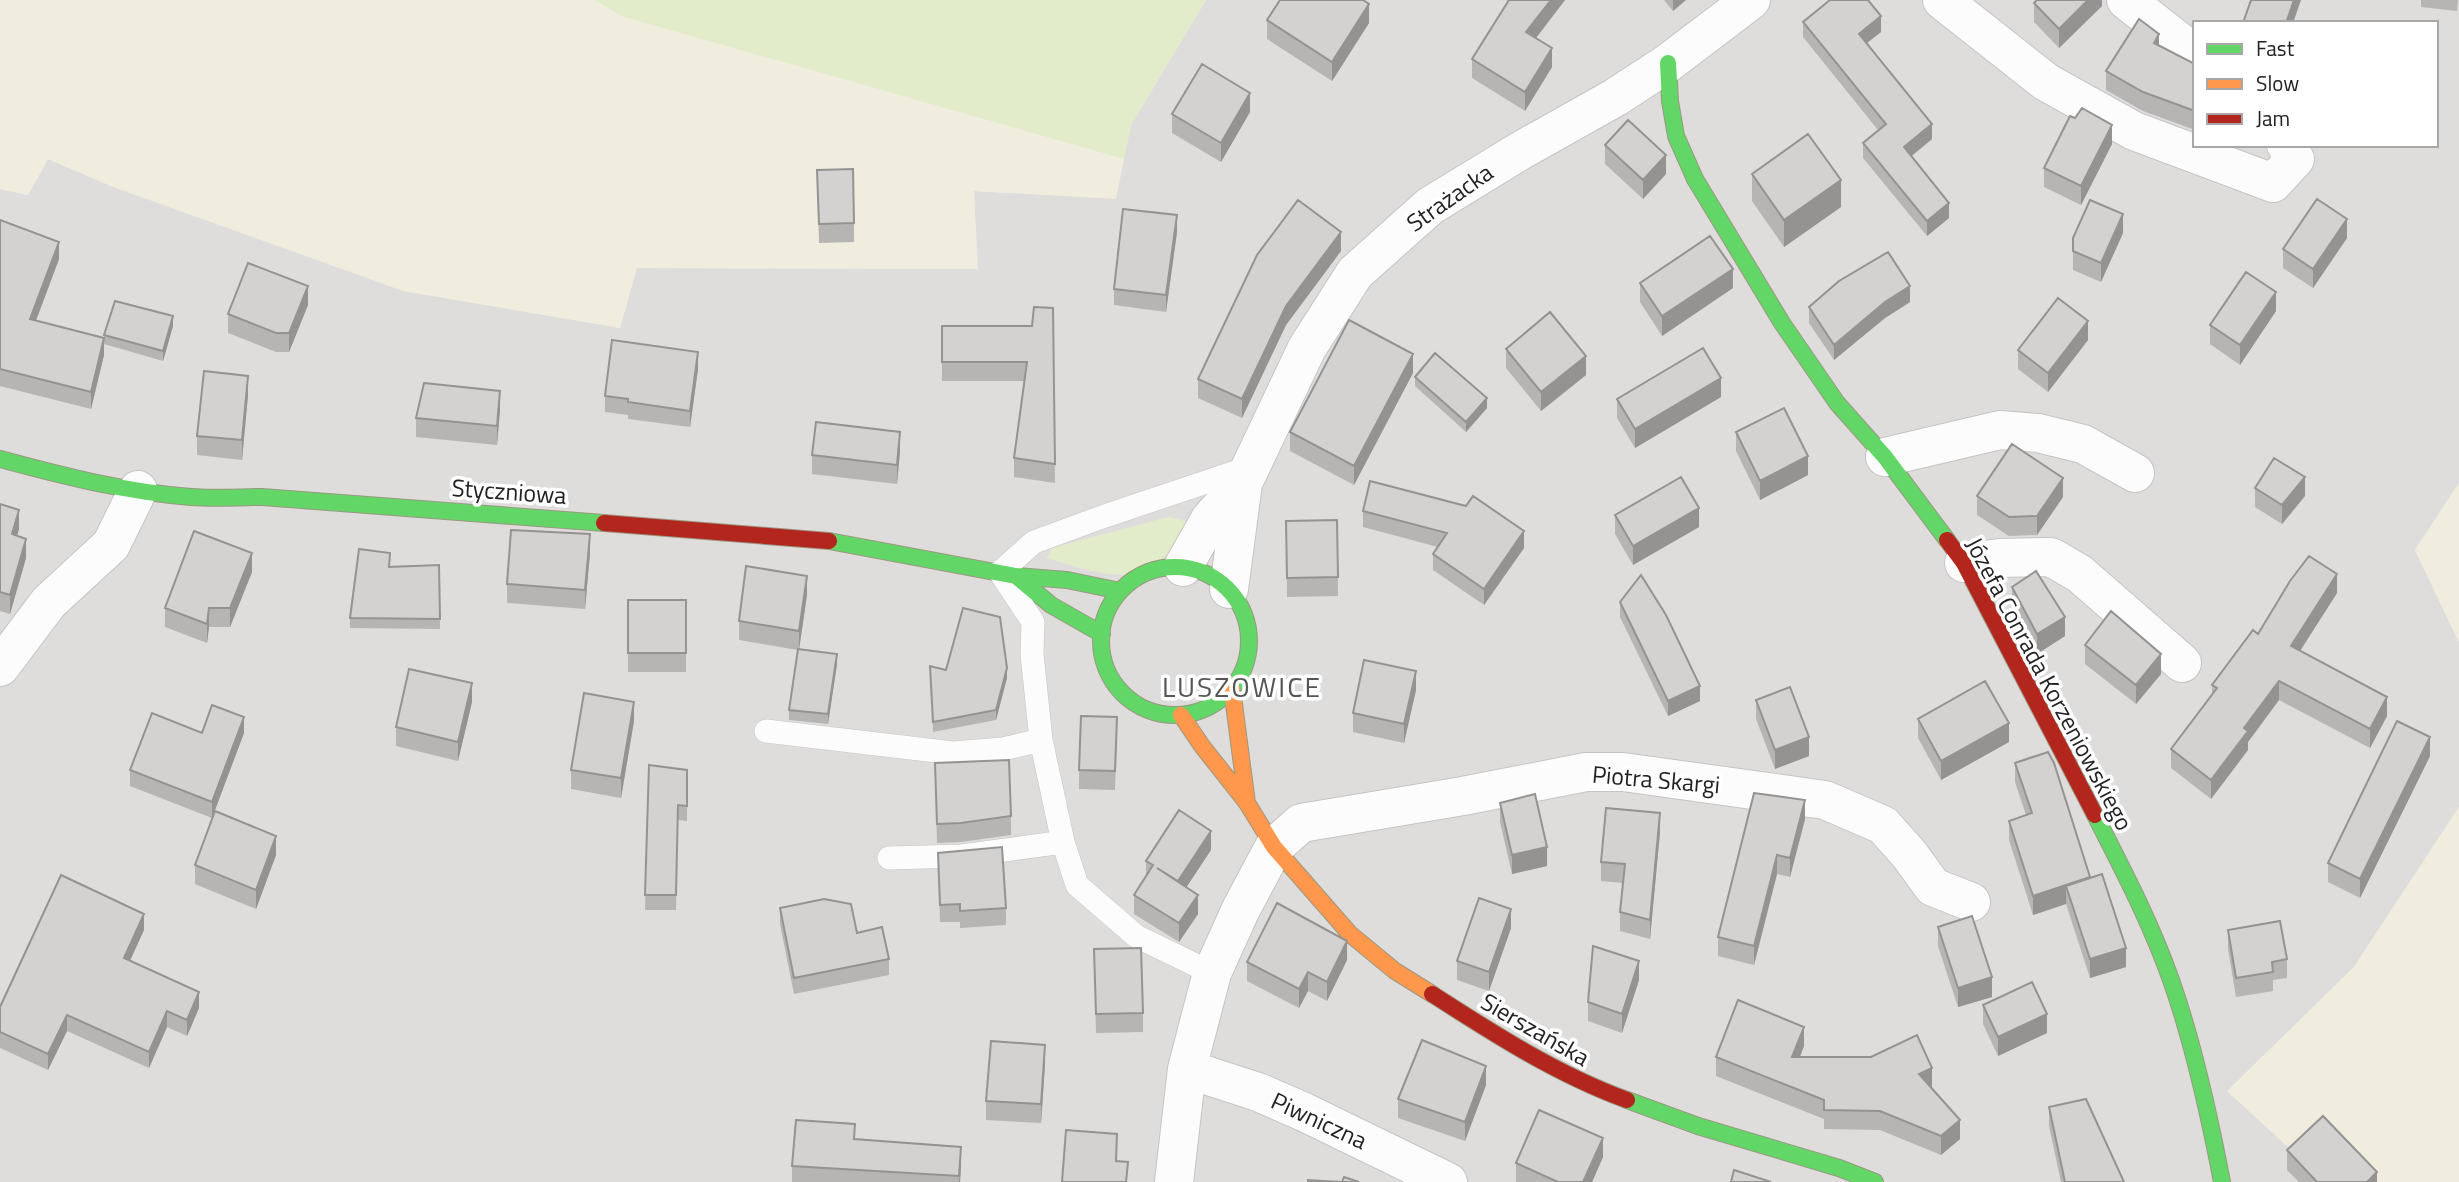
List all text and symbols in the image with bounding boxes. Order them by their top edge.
legend [2193,21,2438,147]
text: Fast [2256,32,2295,64]
text: Slow [2256,67,2299,99]
text: Jam [2256,102,2290,134]
street label: Strażacka [1399,154,1500,240]
street label: Styczniowa [451,469,568,513]
street label: Józefa Conrada Korzeniowskiego [1957,530,2143,837]
district label: LUSZOWICE [1162,665,1322,708]
street label: Piotra Skargi [1591,755,1722,803]
street label: Sierszańska [1474,983,1597,1075]
street label: Piwniczna [1265,1082,1373,1158]

